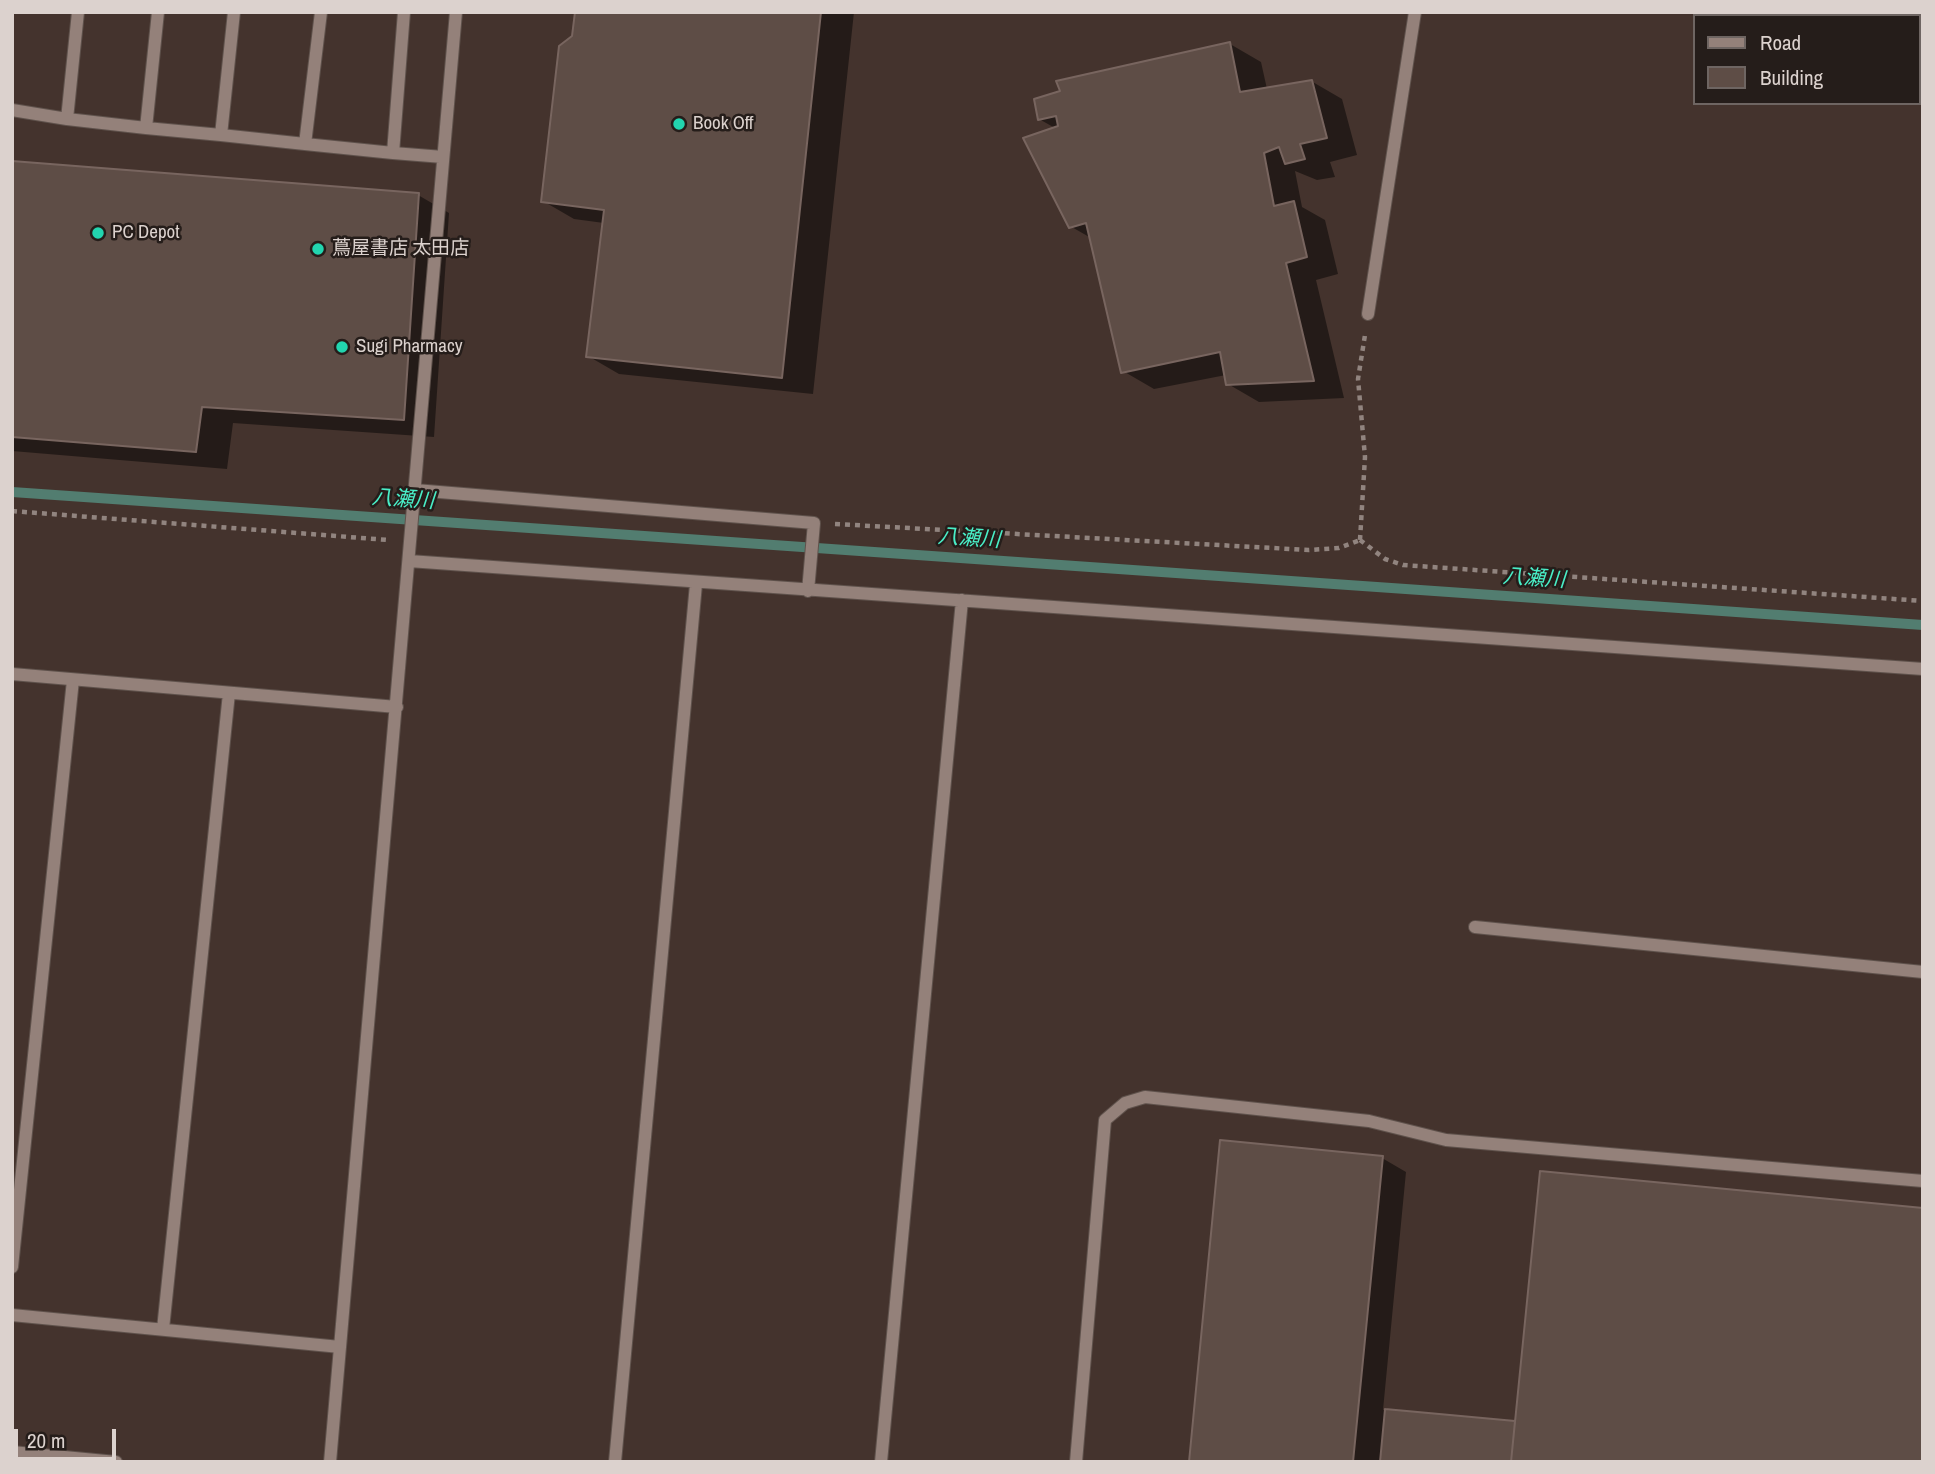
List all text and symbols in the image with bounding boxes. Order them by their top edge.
legend [1694,14,1921,105]
text: Road [1760,28,1801,57]
text: Building [1760,63,1823,92]
place label: Book Off [693,113,753,135]
marker: Book Off [671,116,687,132]
place label: PC Depot [112,222,180,244]
marker: PC Depot [90,225,106,241]
place label: 蔦屋書店 太田店 [332,238,469,260]
marker: 蔦屋書店 太田店 [310,241,326,257]
place label: Sugi Pharmacy [356,336,463,358]
marker: Sugi Pharmacy [334,339,350,355]
water label: 八瀬川 [371,485,435,515]
water label: 八瀬川 [937,524,1001,554]
water label: 八瀬川 [1502,564,1566,594]
scale bar [18,1414,119,1458]
text: 20 m [27,1426,65,1455]

